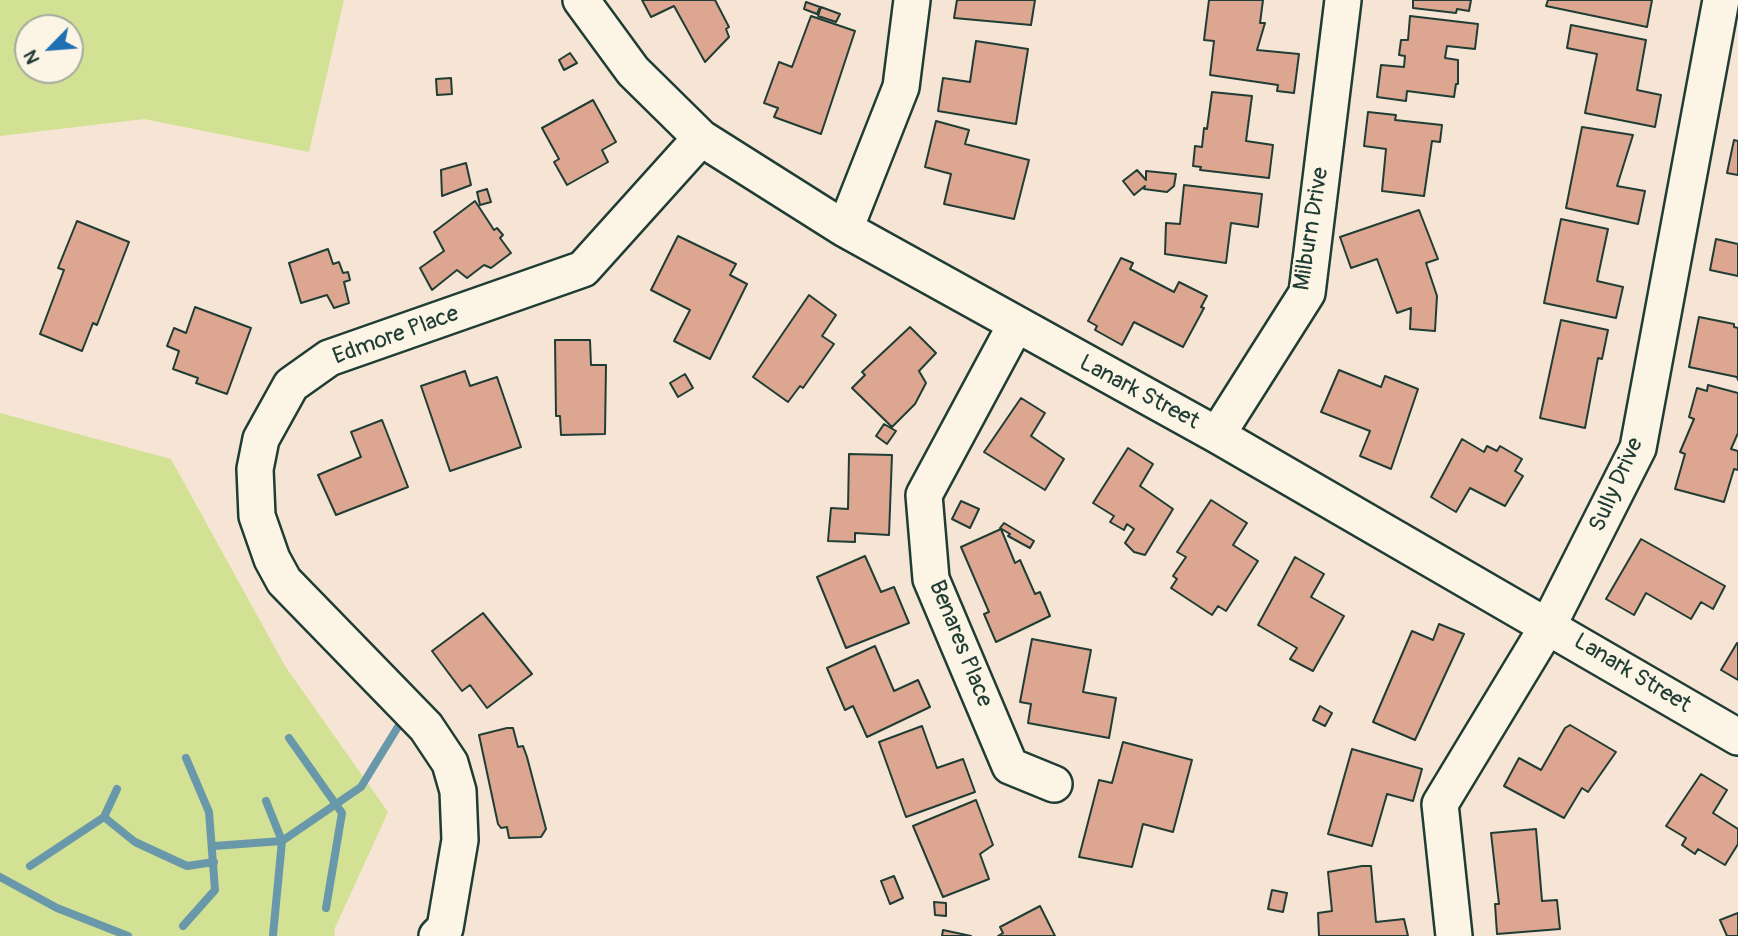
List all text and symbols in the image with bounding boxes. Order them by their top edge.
north arrow [14,14,84,84]
text: N [18,46,45,68]
street label: Milburn Drive [1289,165,1335,293]
street label: Edmore Place [329,300,463,372]
street label: Lanark Street [1074,350,1204,436]
street label: Sully Drive [1584,434,1650,536]
street label: Benares Place [922,577,998,711]
street label: Lanark Street [1568,628,1696,720]

